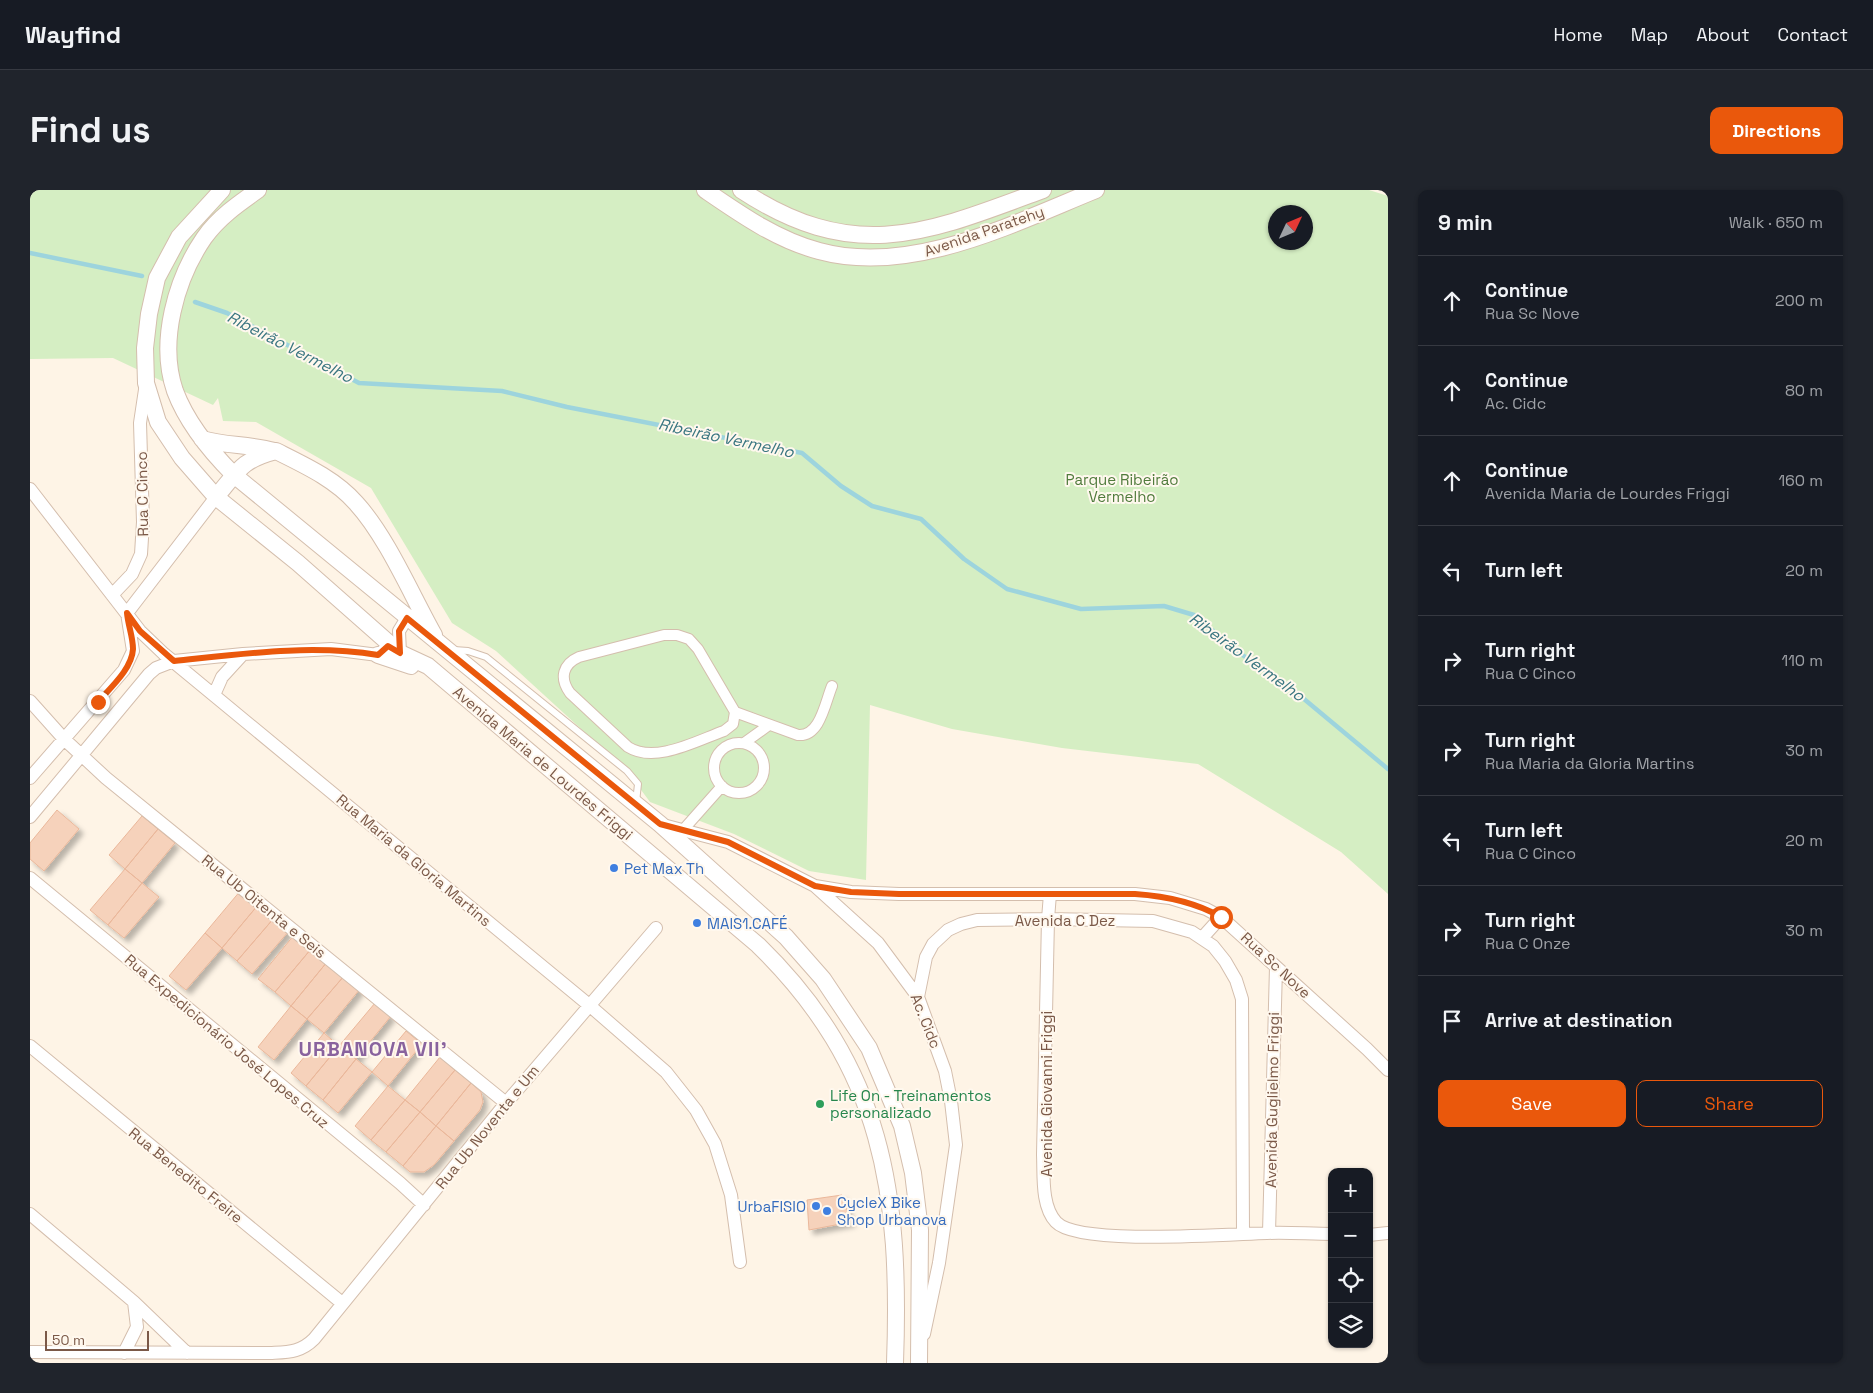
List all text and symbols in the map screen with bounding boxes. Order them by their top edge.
text: Wayfind [25,19,121,50]
text: Home [1554,23,1603,46]
text: Map [1631,23,1668,46]
text: About [1696,23,1750,46]
text: Contact [1778,23,1848,46]
button: Directions [1710,107,1843,154]
text: Find us [30,108,151,152]
street label: Avenida Paratehy [922,202,1046,260]
north arrow [1268,205,1313,250]
text: 9 min [1438,209,1493,236]
text: Walk · 650 m [1729,212,1823,233]
text: Continue [1485,278,1568,303]
icon: ahead [1438,287,1466,315]
text: 200 m [1775,290,1823,311]
text: Rua Sc Nove [1485,303,1580,324]
water label: Ribeirão Vermelho [224,306,357,388]
text: Continue [1485,368,1568,393]
icon: ahead [1438,377,1466,405]
text: 80 m [1785,380,1823,401]
text: Ac. Cidc [1485,393,1546,414]
water label: Ribeirão Vermelho [656,413,797,463]
street label: Rua C Cinco [132,451,152,537]
text: Continue [1485,458,1568,483]
icon: ahead [1438,467,1466,495]
park label: Parque Ribeirão Vermelho [1066,470,1178,506]
text: 160 m [1778,470,1823,491]
text: Avenida Maria de Lourdes Friggi [1485,483,1730,504]
icon: left [1438,557,1466,585]
text: Turn left [1485,558,1563,583]
text: 20 m [1785,560,1823,581]
water label: Ribeirão Vermelho [1185,608,1310,707]
text: Turn right [1485,638,1575,663]
icon: right [1438,647,1466,675]
text: 110 m [1781,650,1823,671]
text: Rua C Cinco [1485,663,1576,684]
street label: Avenida Maria de Lourdes Friggi [449,682,637,844]
route end [87,691,110,714]
text: Turn right [1485,728,1575,753]
icon: right [1438,737,1466,765]
text: 30 m [1785,740,1823,761]
text: Rua Maria da Gloria Martins [1485,753,1694,774]
street label: Rua Maria da Gloria Martins [333,790,495,930]
text: Turn left [1485,818,1563,843]
icon: left [1438,827,1466,855]
text: 20 m [1785,830,1823,851]
text: Rua C Cinco [1485,843,1576,864]
street label: Rua Ub Oitenta e Seis [198,850,330,962]
place label: Pet Max Th [624,859,704,878]
marker: Pet Max Th [608,862,620,874]
route start [1210,906,1233,929]
text: Turn right [1485,908,1575,933]
street label: Avenida C Dez [1015,911,1115,930]
place label: MAIS1.CAFÉ [707,914,788,933]
marker: MAIS1.CAFÉ [691,917,703,929]
icon: right [1438,917,1466,945]
text: 30 m [1785,920,1823,941]
street label: Rua Sc Nove [1237,928,1315,1002]
text: Rua C Onze [1485,933,1571,954]
street label: Rua Expedicionário José Lopes Cruz [121,950,333,1132]
street label: Ac. Cidc [906,991,946,1051]
icon: arrive [1438,1007,1466,1035]
text: Arrive at destination [1485,1008,1673,1033]
street label: Avenida Giovanni Friggi [1037,1011,1056,1177]
street label: Avenida Guglielmo Friggi [1261,1012,1283,1188]
district label: URBANOVA VII' [298,1036,448,1062]
street label: Rua Ub Noventa e Um [431,1061,543,1193]
button: Save [1438,1080,1626,1127]
button: Share [1636,1080,1823,1127]
place label: Life On - Treinamentos personalizado [830,1086,991,1122]
marker: Life On - Treinamentos personalizado [814,1098,826,1110]
street label: Rua Benedito Freire [125,1123,247,1227]
map controls [1328,1168,1373,1348]
button: + [1328,1168,1373,1213]
place label: CycleX Bike Shop Urbanova [837,1193,947,1229]
place label: UrbaFISIO [737,1197,806,1216]
marker: UrbaFISIO [810,1200,822,1212]
marker: CycleX Bike Shop Urbanova [821,1205,833,1217]
button: − [1328,1213,1373,1258]
button: locate [1328,1258,1373,1303]
button: layers [1328,1303,1373,1348]
scale bar [45,1328,149,1351]
text: 50 m [52,1331,85,1349]

